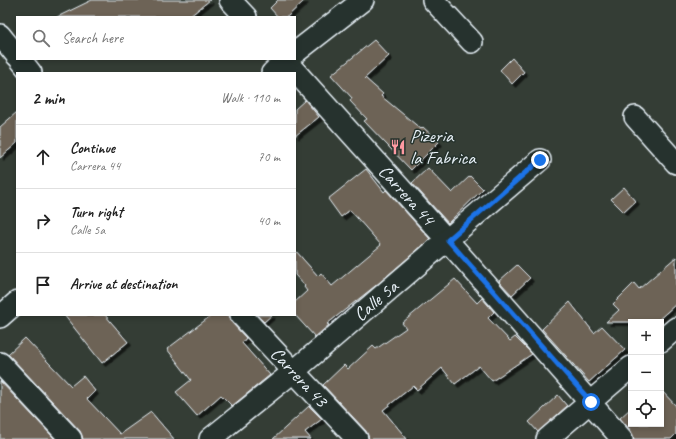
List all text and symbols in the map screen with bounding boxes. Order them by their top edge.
search box [16,16,296,60]
icon: search [30,27,52,49]
text: Search here [62,29,123,48]
text: 2 min [32,88,65,109]
text: Walk · 110 m [221,90,280,106]
place label: Pizeria la Fabrica [410,124,477,170]
restaurant icon: Pizeria la Fabrica [389,138,407,156]
text: Continue [70,139,115,158]
icon: ahead [32,146,54,168]
text: 70 m [258,149,280,165]
route end [531,151,549,169]
text: Carrera 44 [70,158,120,174]
street label: Carrera 44 [373,160,442,232]
text: Turn right [70,203,123,222]
icon: right [32,210,54,232]
text: 40 m [258,213,280,229]
text: Calle 5a [70,222,105,238]
icon: arrive [32,274,54,296]
street label: Calle 5a [349,274,405,327]
text: Arrive at destination [70,275,177,294]
map controls [628,319,664,427]
button: + [628,319,664,355]
street label: Carrera 43 [265,342,334,413]
button: − [628,355,664,391]
button: locate [628,391,664,427]
route start [582,393,600,411]

